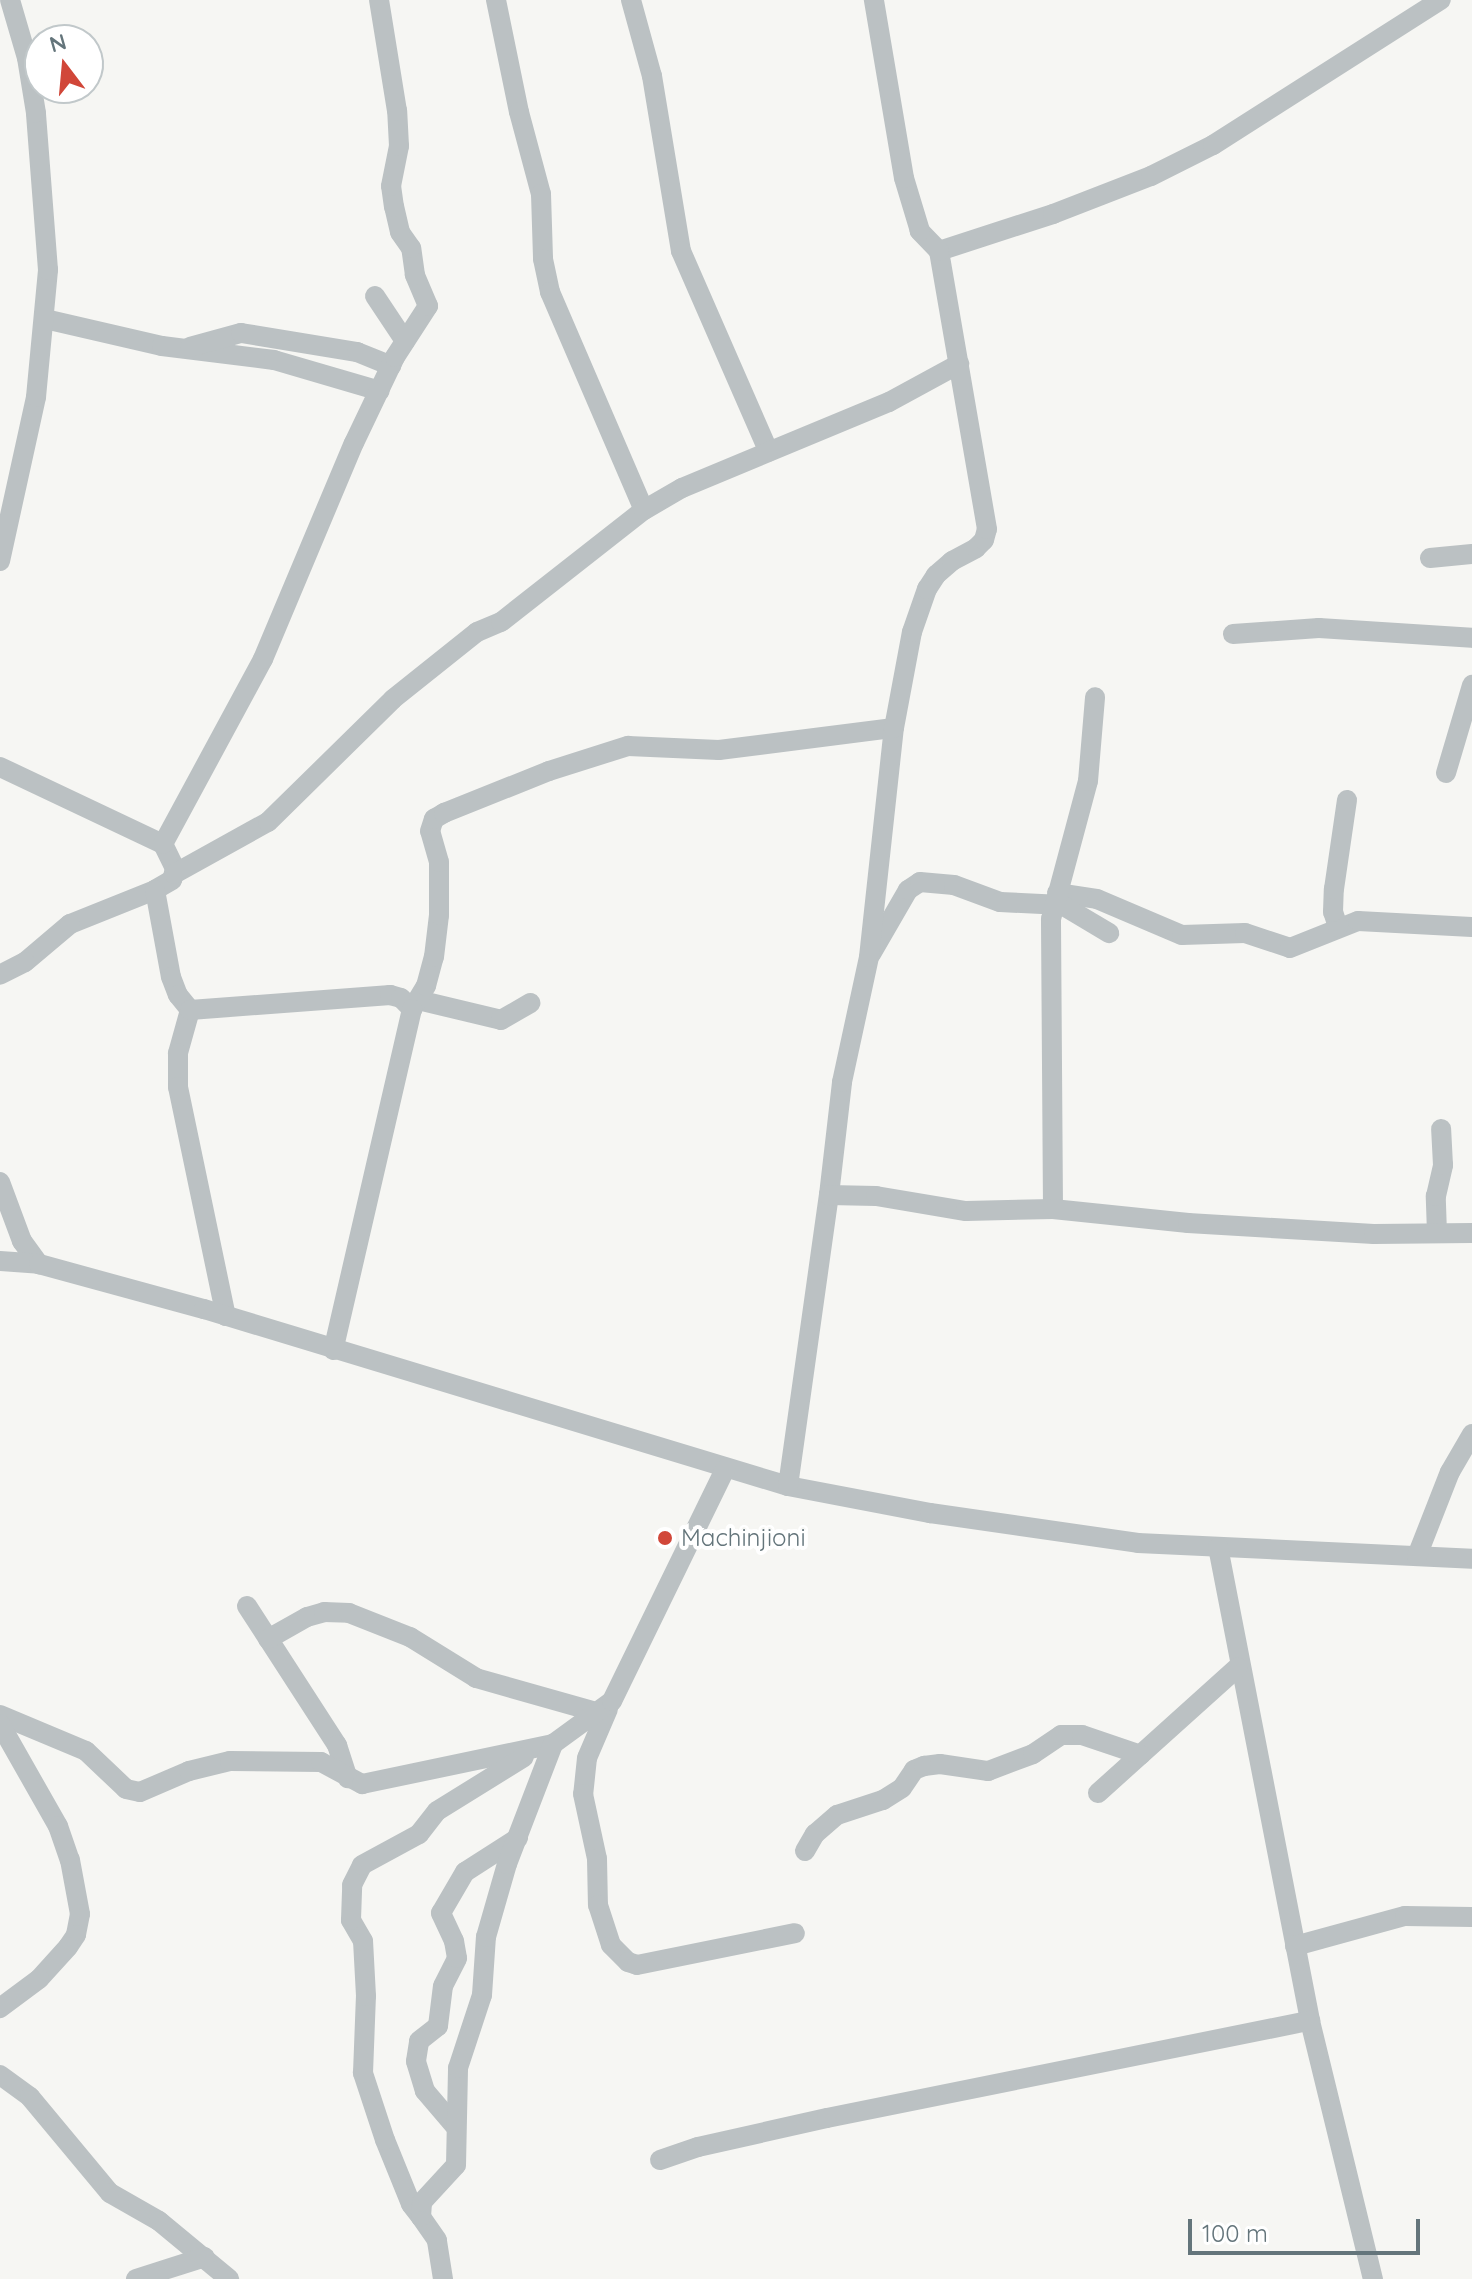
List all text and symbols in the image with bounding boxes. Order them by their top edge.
north arrow [24,24,104,104]
text: N [46,27,70,59]
place label: Machinjioni [681,1524,806,1552]
marker: Machinjioni [656,1529,674,1547]
scale bar [1192,2203,1424,2253]
text: 100 m [1202,2218,1268,2248]

